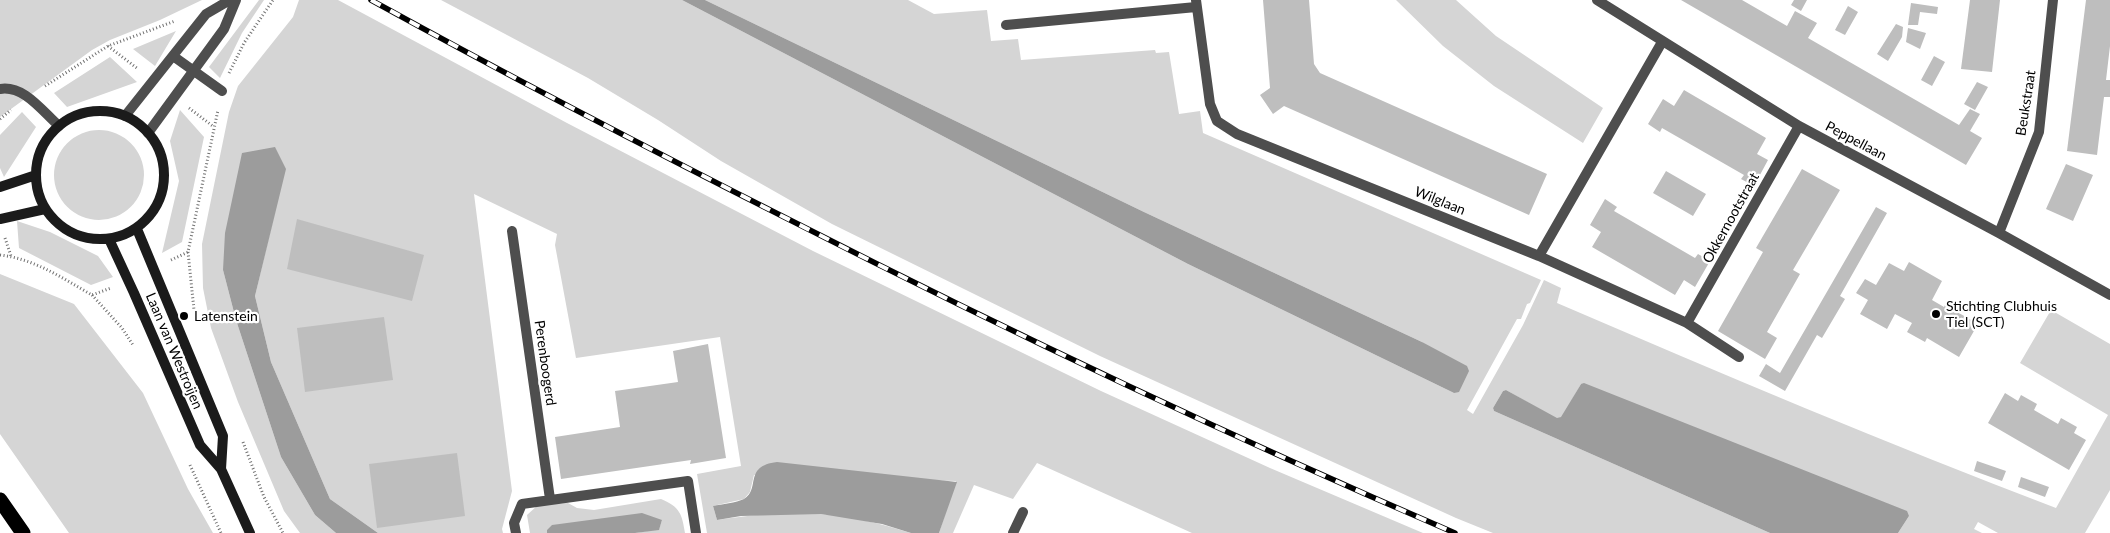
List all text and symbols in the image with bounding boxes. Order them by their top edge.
street label: Beukstraat [2013,69,2039,137]
street label: Peppellaan [1823,118,1889,164]
street label: Okkernootstraat [1699,170,1763,266]
street label: Wilglaan [1412,183,1468,219]
street label: Laan van Westroijen [142,290,206,412]
place label: Stichting Clubhuis Tiel (SCT) [1946,298,2057,331]
place label: Latenstein [194,308,258,324]
marker: Stichting Clubhuis Tiel (SCT) [1930,308,1942,320]
marker: Latenstein [178,310,190,322]
street label: Perenboogerd [531,319,559,407]

